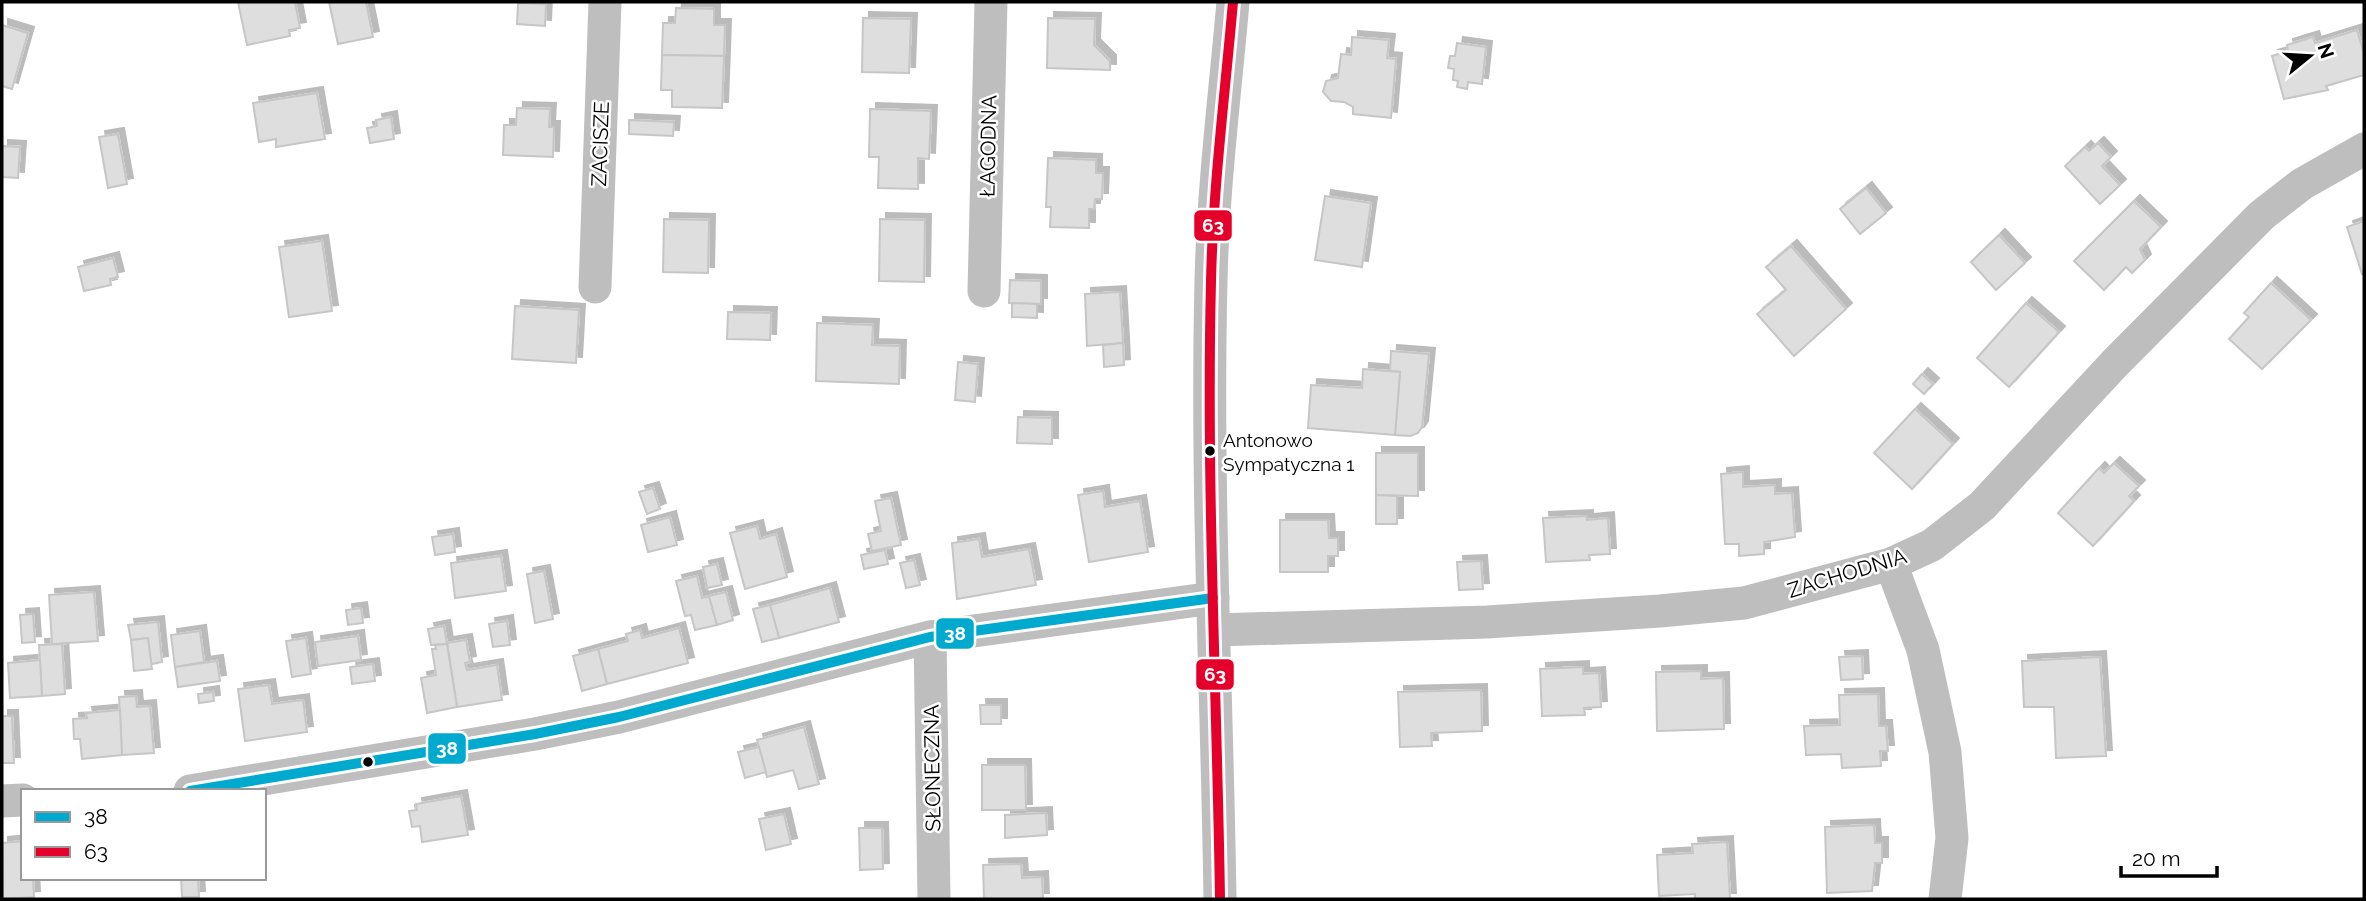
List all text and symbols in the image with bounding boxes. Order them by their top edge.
north arrow [2275,21,2345,91]
text: N [2313,40,2339,61]
street label: ŁAGODNA [975,95,1001,197]
street label: ZACISZE [586,101,614,187]
line badge: 63 [1193,209,1233,242]
text: 63 [1202,214,1224,236]
place label: Antonowo Sympatyczna 1 [1223,429,1354,475]
marker: Antonowo Sympatyczna 1 [1203,444,1217,458]
street label: ZACHODNIA [1784,543,1910,603]
line badge: 38 [935,617,975,650]
text: 38 [944,622,966,644]
line badge: 63 [1195,658,1235,691]
text: 63 [1204,663,1226,685]
street label: SŁONECZNA [918,704,946,832]
line badge: 38 [427,732,467,765]
text: 38 [436,737,458,759]
unlabelled marker [361,755,375,769]
legend [21,789,266,880]
text: 38 [84,804,108,829]
scale bar [2121,834,2217,878]
text: 63 [84,839,108,864]
text: 20 m [2132,846,2180,871]

